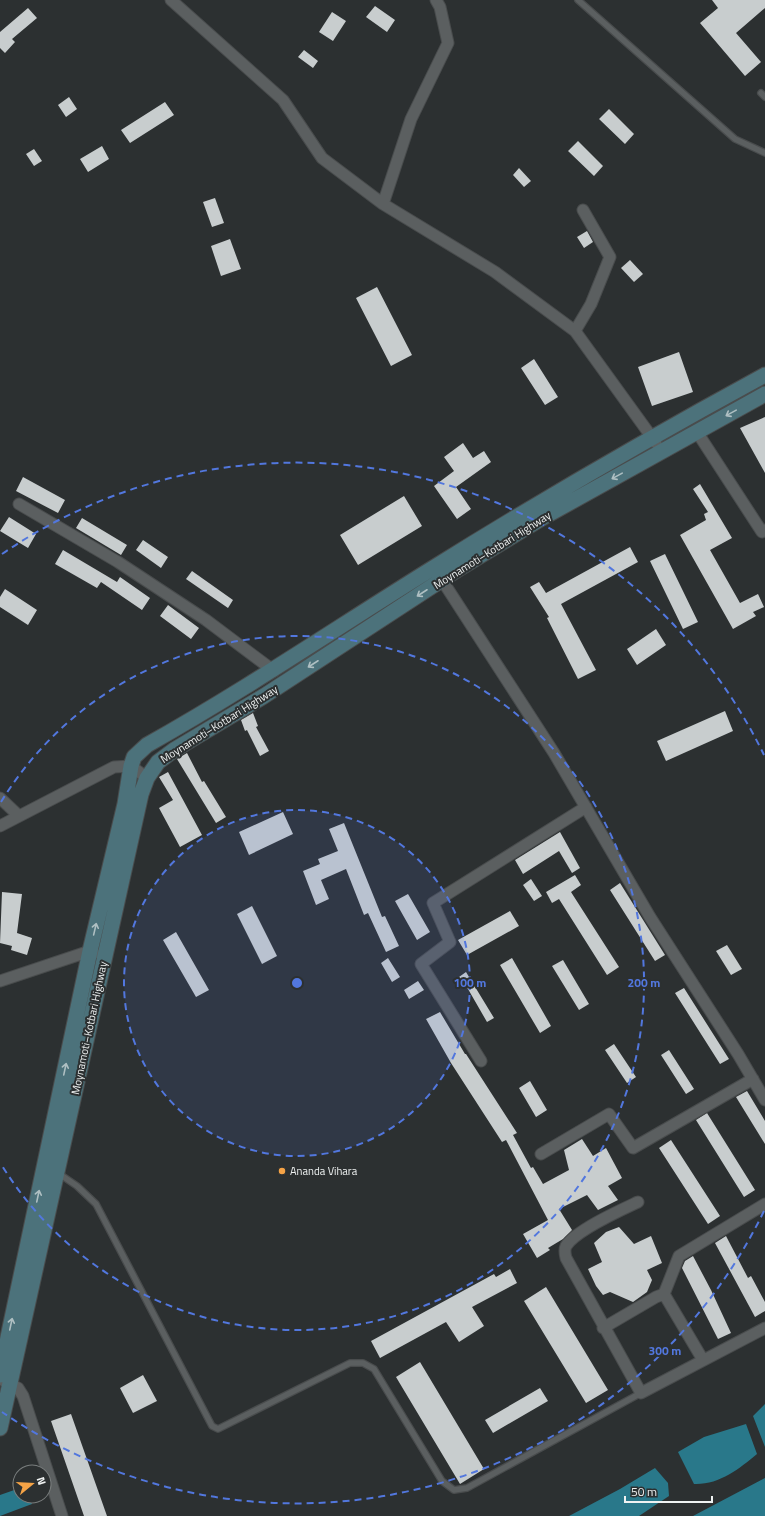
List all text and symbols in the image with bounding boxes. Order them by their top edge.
one-way arrow [725,410,737,418]
one-way arrow [611,473,623,481]
street label: Moynamoti–Kotbari Highway [430,507,554,593]
one-way arrow [416,589,427,597]
one-way arrow [308,660,319,668]
street label: Moynamoti–Kotbari Highway [157,681,281,767]
one-way arrow [92,922,100,935]
street label: Moynamoti–Kotbari Highway [67,959,111,1096]
text: 100 m [454,973,486,992]
text: 200 m [628,973,660,992]
centre of rings [290,976,304,990]
one-way arrow [61,1063,69,1076]
place label: Ananda Vihara [290,1163,358,1179]
marker: Ananda Vihara [277,1166,287,1176]
one-way arrow [35,1190,43,1203]
one-way arrow [7,1317,15,1330]
text: 300 m [649,1341,681,1360]
north arrow [12,1464,52,1504]
text: N [33,1475,50,1487]
scale bar [625,1478,712,1504]
text: 50 m [631,1482,657,1501]

